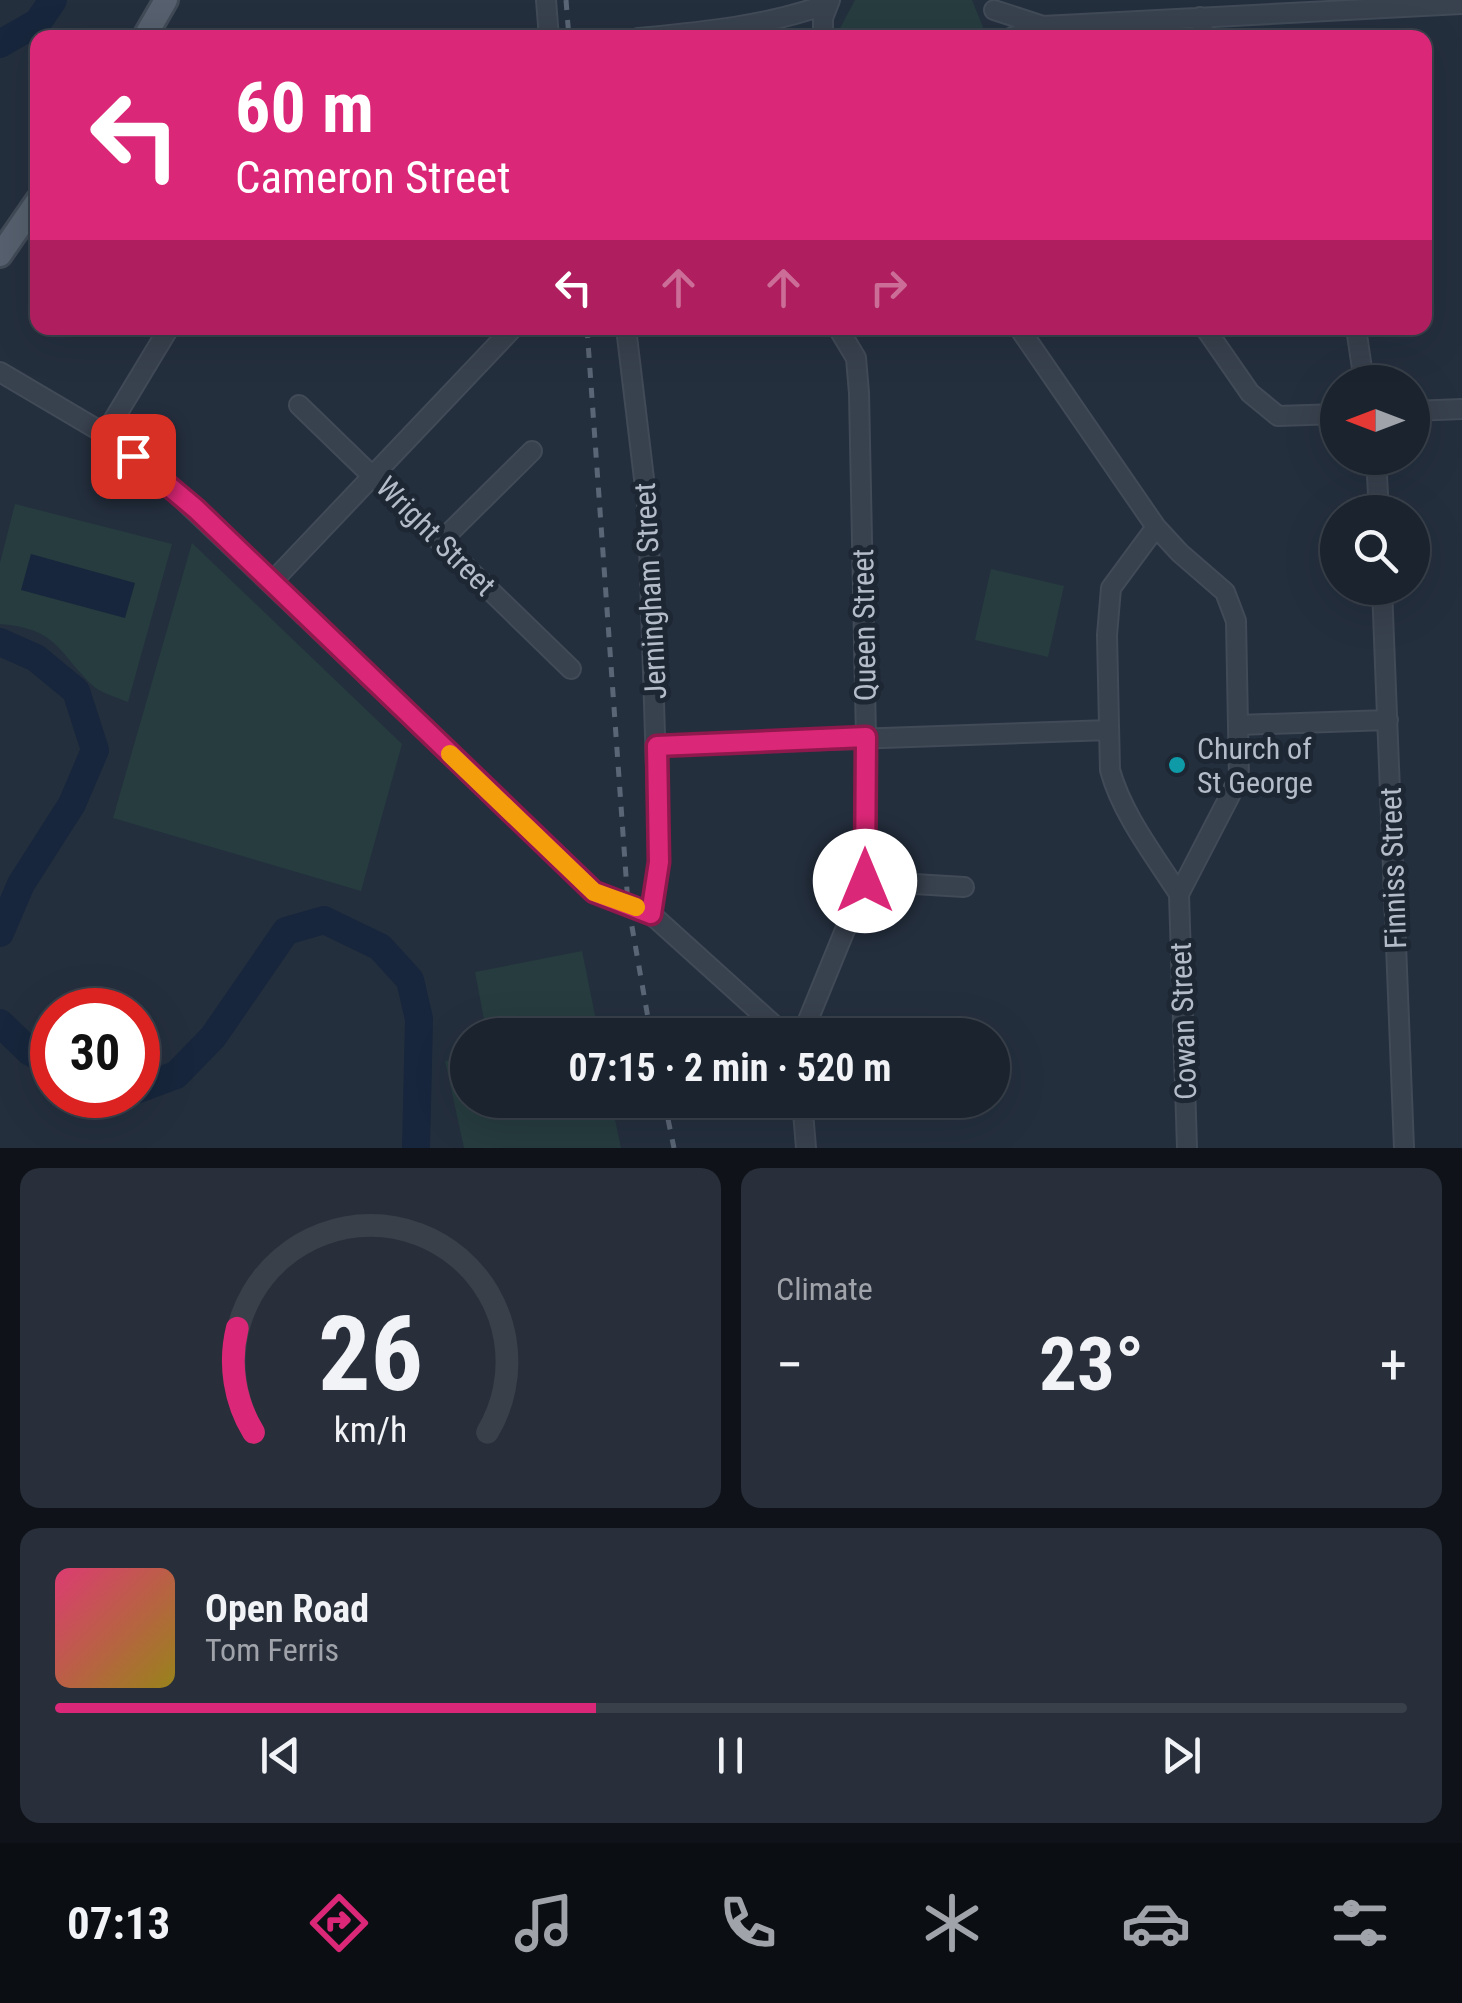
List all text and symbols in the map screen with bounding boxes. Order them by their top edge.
text: 60 m [235,67,374,149]
icon: left [70,70,200,200]
text: Cameron Street [235,151,510,204]
icon: left [546,260,601,315]
icon: ahead [651,260,706,315]
icon: ahead [756,260,811,315]
icon: right [861,260,916,315]
north arrow [1320,365,1430,475]
map controls [1320,365,1430,605]
pin [91,414,176,499]
icon: arrive [106,429,161,484]
street label: Wright Street [369,469,503,603]
street label: Jerningham Street [627,482,673,700]
button: search [1320,495,1430,605]
street label: Queen Street [845,549,883,701]
place label: Church of St George [1197,731,1313,800]
marker: Church of St George [1166,754,1188,776]
street label: Finniss Street [1373,787,1413,949]
position arrow [813,829,917,933]
street label: Cowan Street [1163,942,1203,1100]
speed limit sign: 30 [30,988,160,1118]
text: 07:15 · 2 min · 520 m [569,1046,891,1090]
text: Climate [776,1270,873,1308]
text: 26 [318,1294,423,1415]
text: 23° [1039,1320,1144,1408]
text: − [776,1333,804,1397]
text: + [1380,1333,1407,1397]
text: km/h [334,1409,407,1451]
text: Open Road [205,1587,369,1631]
text: Tom Ferris [205,1631,339,1669]
icon: previous [253,1728,308,1783]
icon: pause [703,1728,758,1783]
icon: next [1154,1728,1209,1783]
icon: directions [304,1888,374,1958]
icon: music [509,1888,579,1958]
icon: phone [713,1888,783,1958]
icon: climate [917,1888,987,1958]
icon: car [1121,1888,1191,1958]
icon: filters [1325,1888,1395,1958]
text: 07:13 [67,1897,170,1950]

